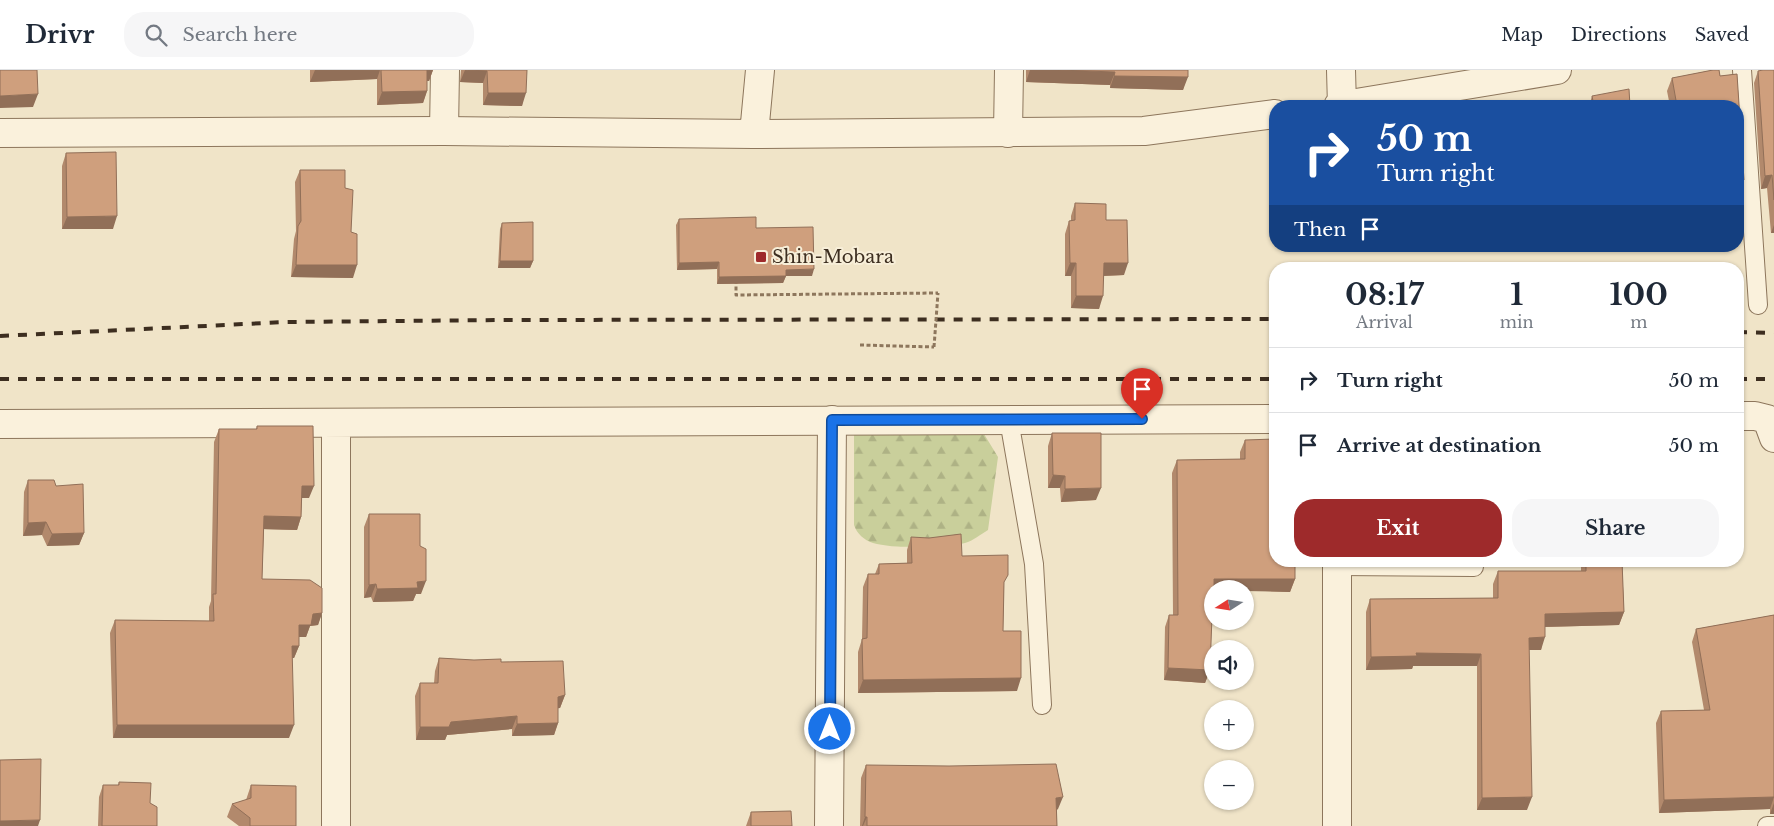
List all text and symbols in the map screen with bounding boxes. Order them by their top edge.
search box [124,12,474,57]
text: Drivr [25,20,94,49]
icon: search [142,21,170,49]
text: Search here [182,23,297,46]
text: Map [1501,24,1543,46]
text: Directions [1571,24,1667,46]
text: Saved [1695,24,1749,46]
text: 50 m [1377,117,1472,160]
icon: right [1294,120,1359,185]
text: Turn right [1377,160,1495,187]
icon: arrive [1356,215,1384,243]
text: Then [1294,218,1346,241]
place label: Shin-Mobara [772,246,894,268]
marker: Shin-Mobara [754,250,768,264]
text: 08:17 [1345,276,1424,313]
text: 1 [1510,276,1523,313]
text: 100 [1610,276,1668,313]
text: Arrival [1356,312,1413,332]
text: min [1500,312,1534,332]
text: m [1630,312,1647,332]
icon: right [1294,366,1322,394]
pin [1121,368,1163,419]
text: Turn right [1337,369,1443,392]
text: 50 m [1669,369,1719,392]
icon: arrive [1128,375,1156,403]
icon: arrive [1294,431,1322,459]
text: Arrive at destination [1337,434,1541,457]
text: 50 m [1669,434,1719,457]
button: Exit [1294,499,1502,557]
button: Share [1512,499,1719,557]
north arrow [1204,580,1254,630]
map controls [1204,580,1254,810]
button: sound [1204,640,1254,690]
button: + [1204,700,1254,750]
position arrow [803,702,855,754]
button: − [1204,760,1254,810]

